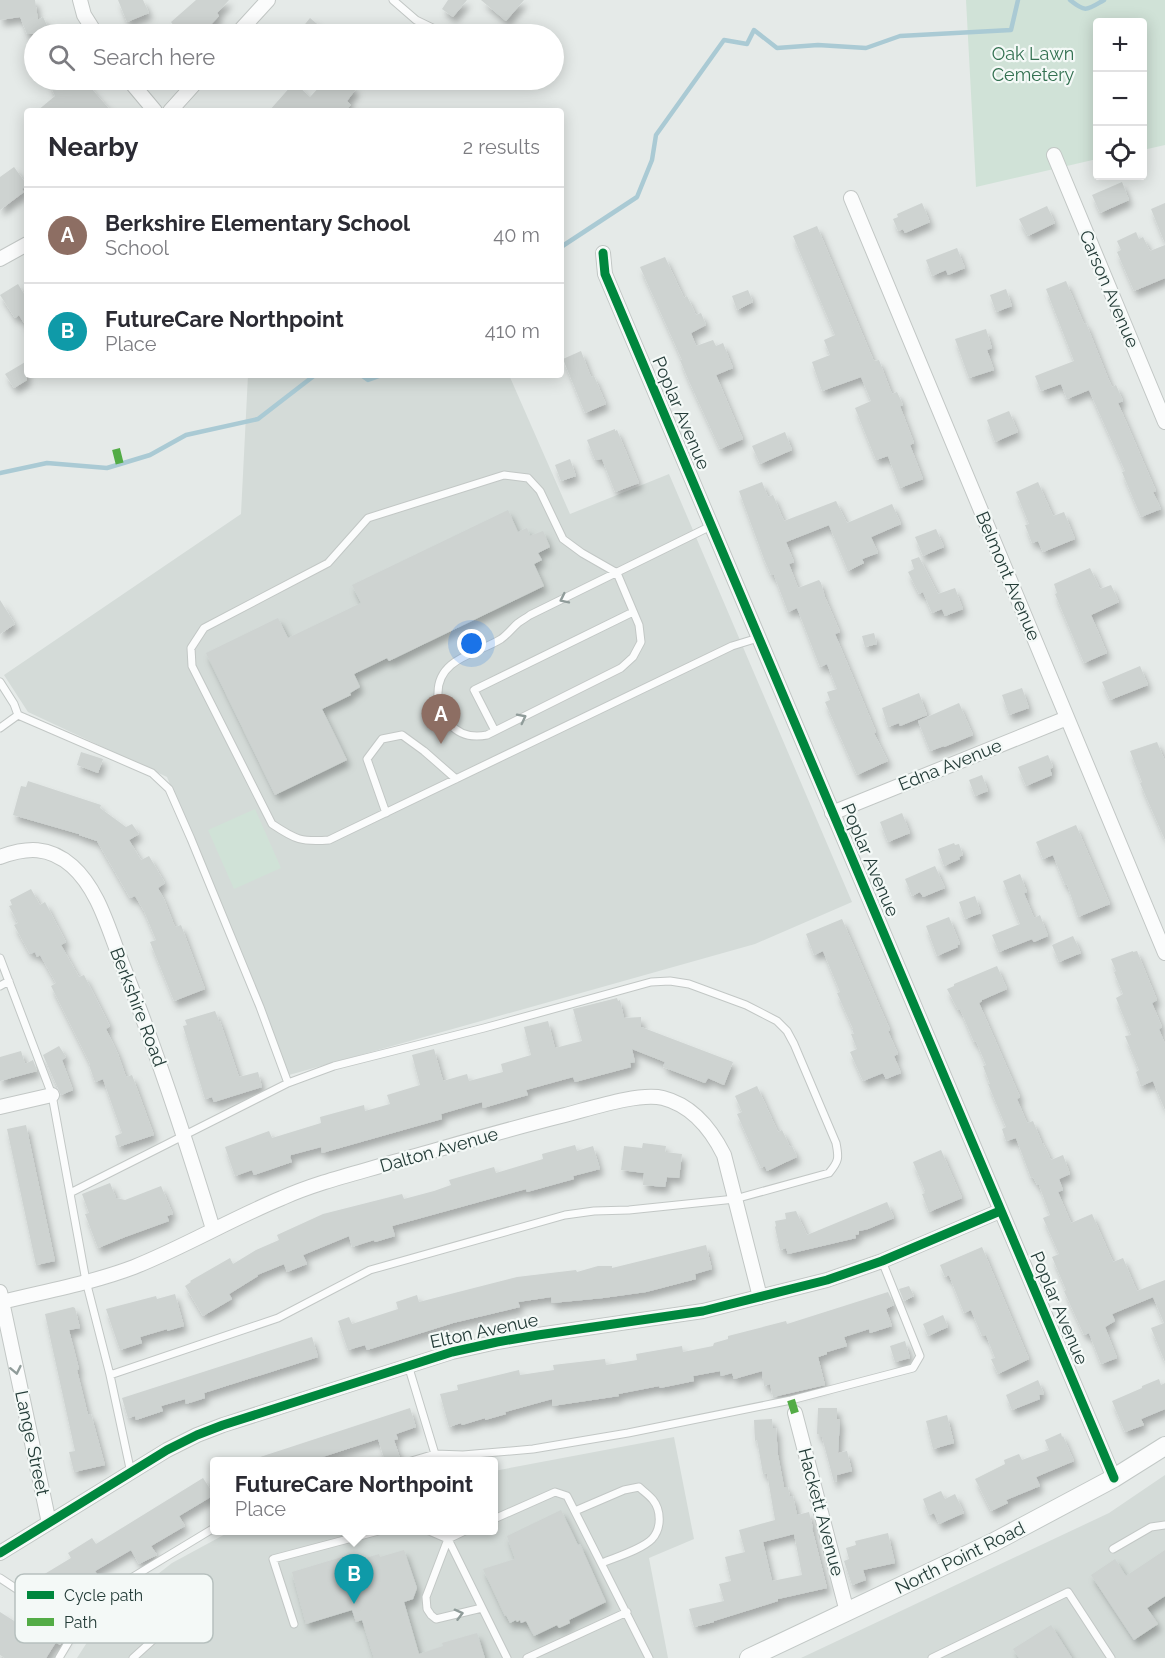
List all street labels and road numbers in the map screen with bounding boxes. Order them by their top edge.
street label: Carson Avenue [1075,227,1144,351]
street label: Poplar Avenue [648,353,715,473]
street label: Belmont Avenue [972,508,1045,644]
street label: Edna Avenue [895,734,1005,795]
street label: Poplar Avenue [837,800,904,920]
street label: Berkshire Road [106,944,171,1069]
street label: Dalton Avenue [377,1123,501,1176]
street label: Poplar Avenue [1026,1248,1093,1368]
street label: Elton Avenue [428,1309,540,1352]
street label: Lange Street [11,1388,54,1497]
street label: Hackett Avenue [794,1446,849,1579]
street label: North Point Road [891,1517,1028,1598]

